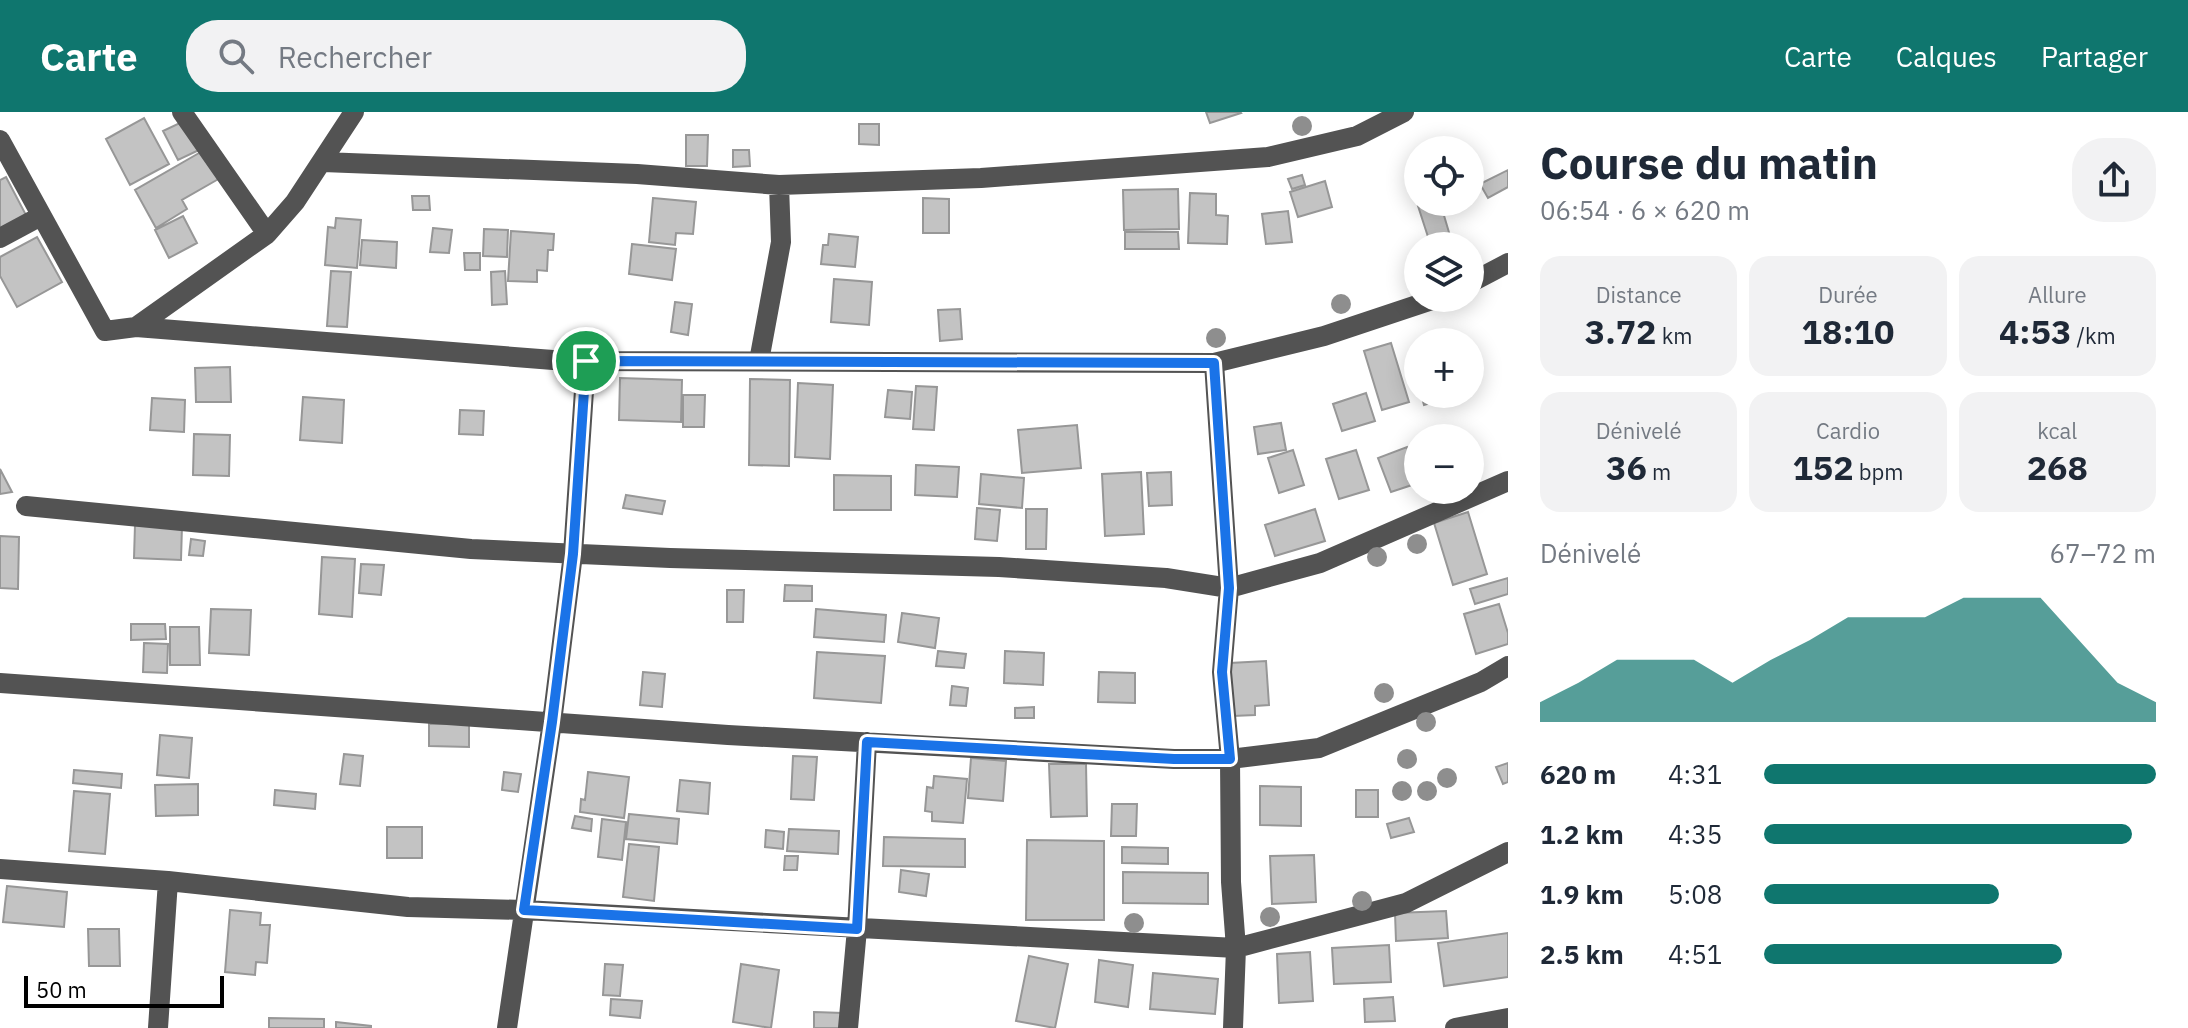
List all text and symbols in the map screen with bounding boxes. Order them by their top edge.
search box [186,20,746,92]
text: Carte [40,32,138,81]
icon: search [214,34,258,78]
text: Rechercher [278,37,432,76]
text: Carte [1784,38,1852,75]
text: Calques [1896,38,1997,75]
text: Partager [2041,38,2148,75]
text: Course du matin [1540,134,1878,191]
map controls [1404,136,1484,504]
button: locate [1404,136,1484,216]
button: share [2072,138,2156,222]
text: 06:54 · 6 × 620 m [1540,193,1750,227]
button: layers [1404,232,1484,312]
text: Distance [1596,280,1682,309]
text: Durée [1818,280,1878,309]
text: Allure [2028,280,2087,309]
text: 3.72 [1585,309,1657,353]
text: 18:10 [1802,309,1894,353]
text: 4:53 [1999,309,2071,353]
text: km [1657,321,1693,350]
text: /km [2071,321,2116,350]
pin [552,327,620,395]
button: + [1404,328,1484,408]
icon: arrive [564,339,608,383]
text: Dénivelé [1596,416,1681,445]
text: Cardio [1816,416,1880,445]
text: kcal [2037,416,2077,445]
button: − [1404,424,1484,504]
text: 36 [1606,445,1647,489]
text: 152 [1792,445,1854,489]
text: 268 [2027,445,2088,489]
text: m [1647,457,1671,486]
text: bpm [1854,457,1904,486]
text: Dénivelé [1540,536,1641,570]
text: 67–72 m [2049,536,2156,570]
text: 620 m [1540,757,1616,791]
text: 4:31 [1668,757,1722,791]
text: 1.2 km [1540,817,1624,851]
text: 4:35 [1668,817,1722,851]
text: 1.9 km [1540,877,1624,911]
text: 5:08 [1668,877,1722,911]
text: 2.5 km [1540,937,1624,971]
text: 4:51 [1668,937,1722,971]
scale bar [24,972,224,1008]
text: 50 m [36,975,87,1004]

